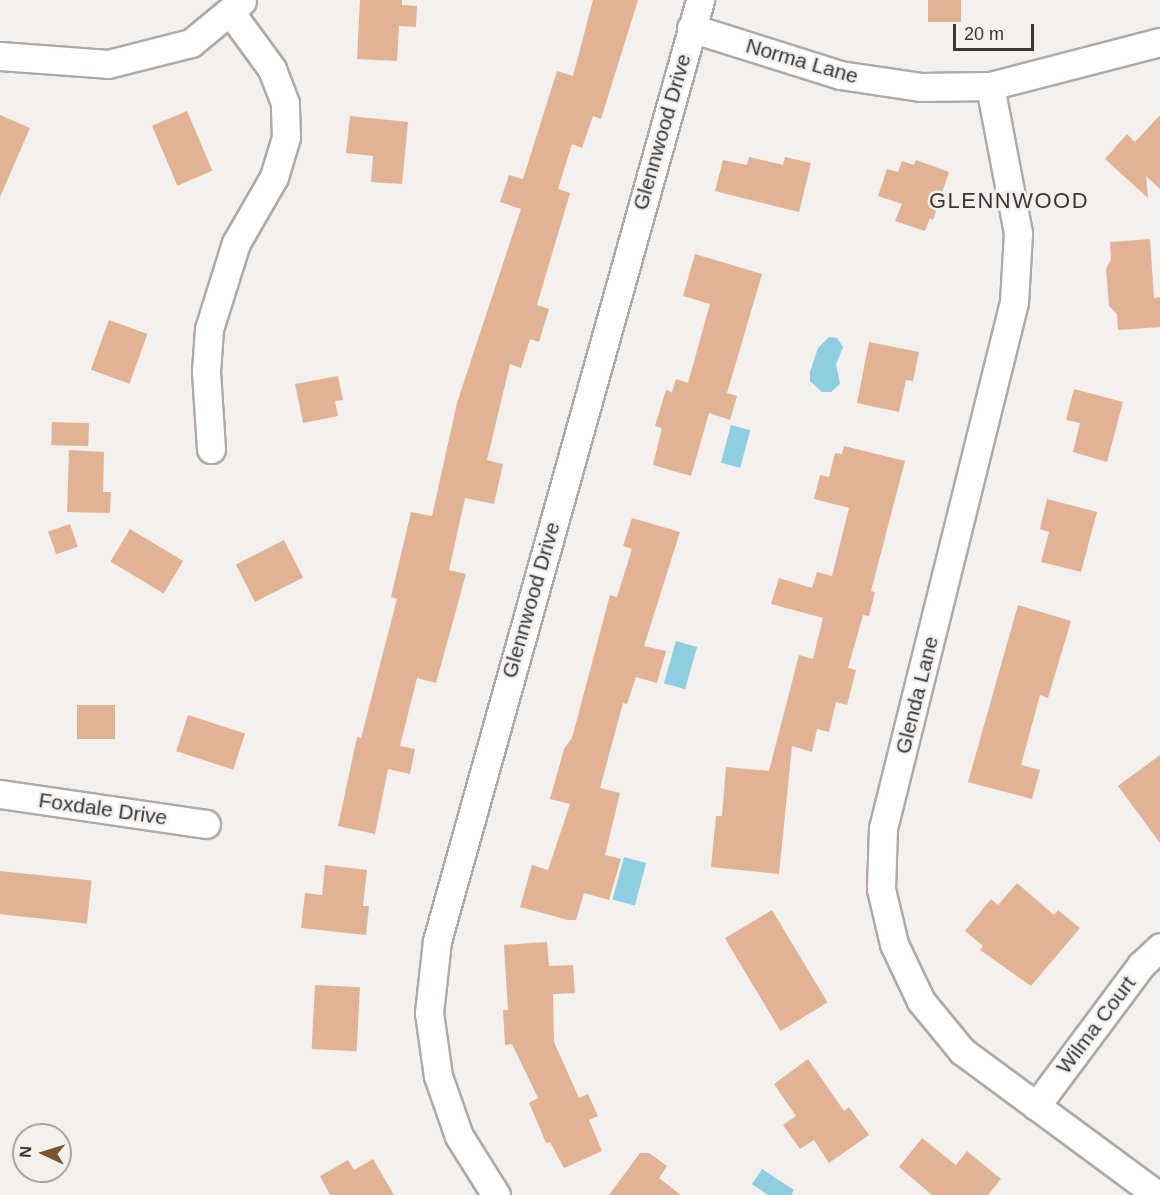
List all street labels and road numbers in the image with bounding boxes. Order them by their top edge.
street label: Norma Lane [743,33,861,89]
street label: Glennwood Drive [628,51,696,213]
street label: Glennwood Drive [497,519,565,681]
street label: Glenda Lane [890,634,944,756]
street label: Foxdale Drive [37,788,169,830]
street label: Wilma Court [1051,971,1141,1079]

